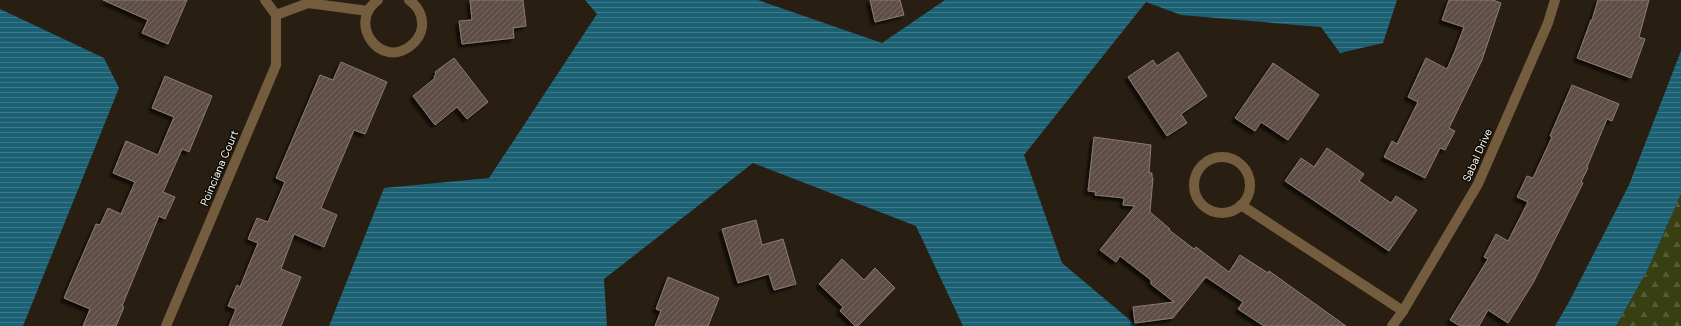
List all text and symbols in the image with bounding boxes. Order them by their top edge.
street label: Sabal Drive [1459,126,1495,184]
street label: Poinciana Court [197,128,241,208]

